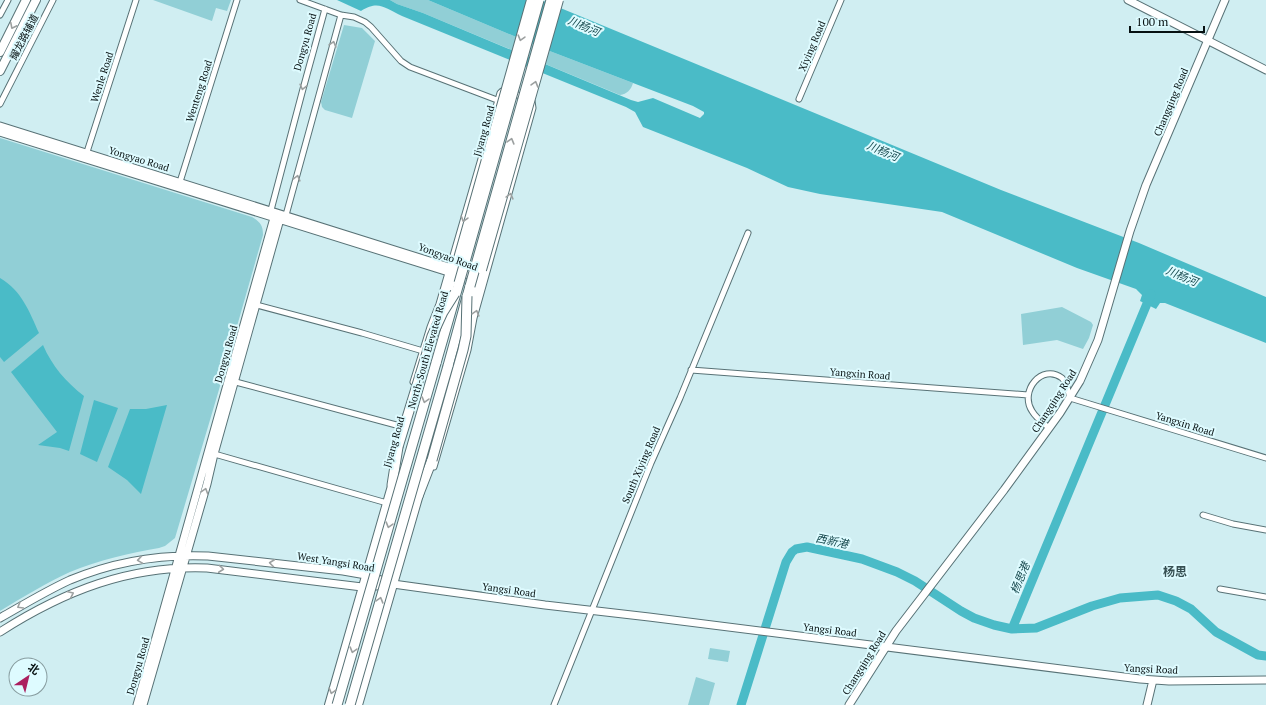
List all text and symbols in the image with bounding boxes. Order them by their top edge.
scale bar [1130,8,1204,34]
street label: Dongyu Road [291,11,320,72]
street label: 耀龙路辅道 [7,12,41,62]
water label: 川杨河 [566,13,604,40]
text: 100 m [1136,14,1169,29]
street label: Xiying Road [796,18,829,73]
one-way arrow [10,22,18,29]
one-way arrow [517,34,526,41]
one-way arrow [328,41,337,48]
street label: Wenle Road [88,50,116,104]
street label: Wenteng Road [183,58,215,124]
street label: Changqing Road [1151,65,1191,138]
one-way arrow [530,81,539,88]
one-way arrow [300,83,308,90]
street label: Jiyang Road [471,104,498,158]
one-way arrow [506,138,515,145]
water label: 川杨河 [865,138,903,165]
street label: Yongyao Road [107,144,171,175]
one-way arrow [292,174,300,181]
one-way arrow [505,193,513,199]
one-way arrow [460,215,469,222]
street label: Yongyao Road [416,240,480,274]
water label: 川杨河 [1164,263,1202,290]
street label: North-South Elevated Road [405,289,451,410]
one-way arrow [471,310,480,317]
street label: Dongyu Road [212,323,241,384]
street label: Yangxin Road [829,365,891,383]
street label: Changqing Road [1029,366,1080,435]
one-way arrow [421,397,430,404]
street label: Yangxin Road [1154,409,1216,439]
street label: Jiyang Road [381,415,408,469]
street label: South Xiying Road [619,424,663,505]
one-way arrow [200,488,209,495]
one-way arrow [385,522,394,529]
water label: 西新港 [814,531,852,552]
street label: West Yangsi Road [296,549,376,575]
one-way arrow [137,555,144,564]
water label: 杨思港 [1007,558,1033,596]
one-way arrow [269,559,275,568]
district label: 杨思 [1163,564,1187,579]
one-way arrow [218,565,224,574]
street label: Yangsi Road [481,580,537,600]
one-way arrow [67,591,74,599]
one-way arrow [375,597,384,604]
one-way arrow [17,602,24,609]
street label: Yangsi Road [802,620,858,640]
street label: Changqing Road [839,628,889,697]
street label: Dongyu Road [124,635,153,696]
one-way arrow [349,647,358,654]
north arrow [8,657,48,697]
text: 北 [25,660,42,678]
street label: Yangsi Road [1124,661,1179,677]
one-way arrow [329,688,337,695]

